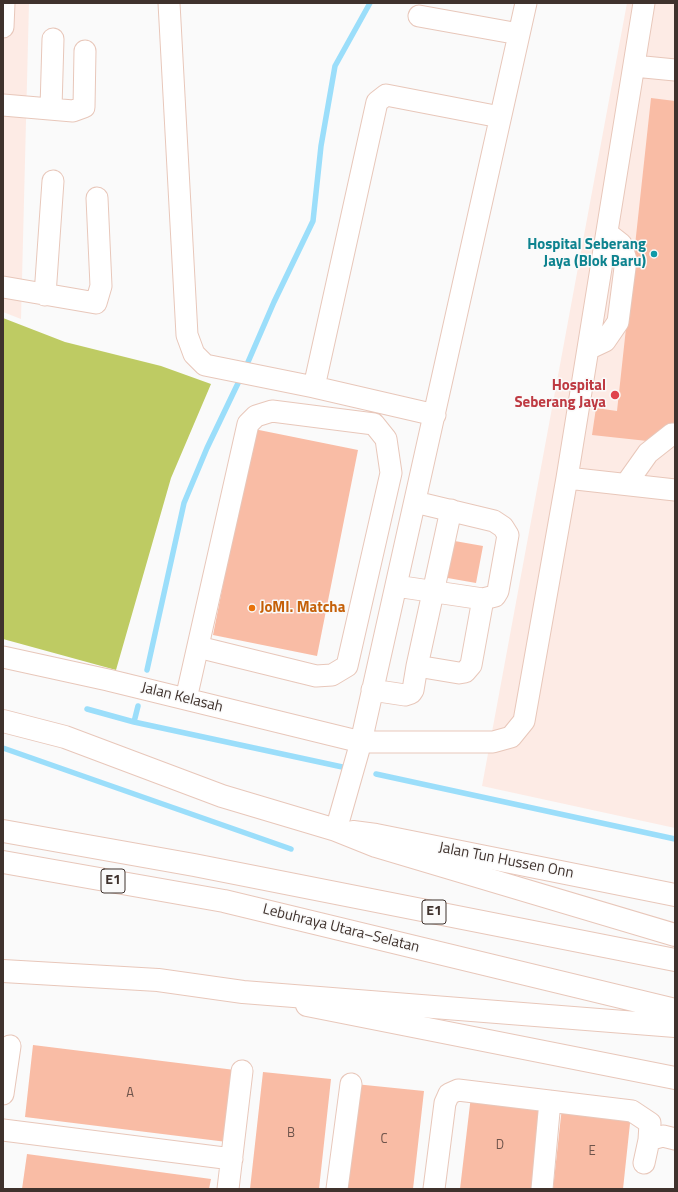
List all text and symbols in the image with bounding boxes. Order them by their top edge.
place label: Hospital Seberang Jaya (Blok Baru) [527,236,646,271]
marker: Hospital Seberang Jaya (Blok Baru) [649,249,659,259]
place label: Hospital Seberang Jaya [514,377,606,412]
marker: Hospital Seberang Jaya [609,389,621,401]
place label: JoMI. Matcha [260,599,345,617]
marker: JoMI. Matcha [247,603,257,613]
street label: Jalan Kelasah [139,679,225,717]
street label: Jalan Tun Hussen Onn [437,839,575,883]
road number: E1 [101,869,125,893]
road number: E1 [422,900,446,924]
street label: Lebuhraya Utara–Selatan [261,901,421,957]
house number: A [126,1086,134,1102]
house number: B [287,1126,295,1142]
house number: C [380,1132,388,1148]
house number: D [496,1138,504,1154]
house number: E [588,1144,596,1160]

